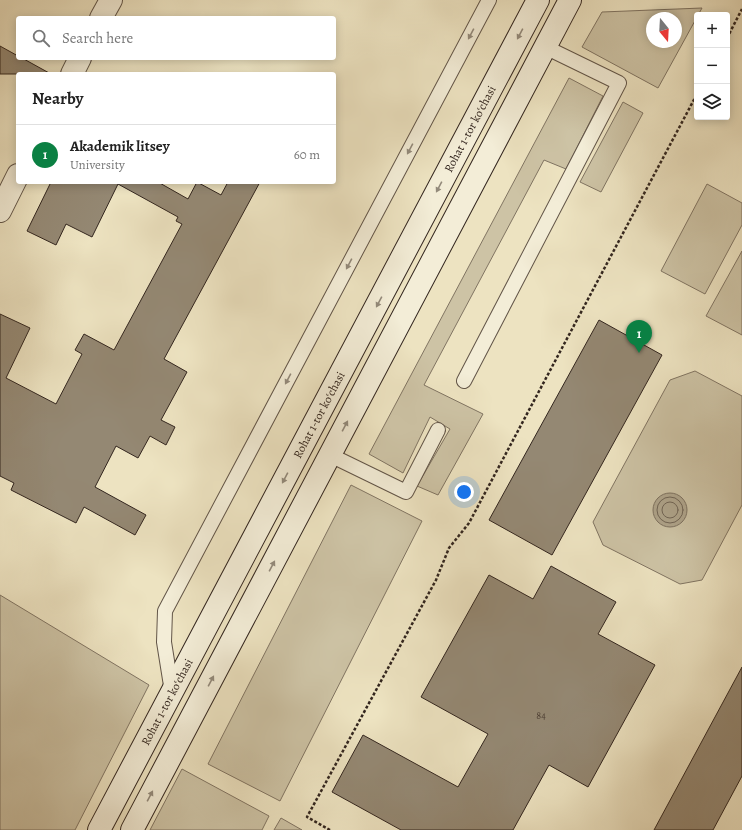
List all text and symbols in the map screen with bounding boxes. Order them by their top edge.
north arrow [646,12,682,48]
map controls [694,12,730,120]
button: + [694,12,730,48]
search box [16,16,336,60]
icon: search [30,27,52,49]
text: Search here [62,28,133,48]
one-way arrow [468,29,474,40]
one-way arrow [516,29,523,40]
button: − [694,48,730,84]
street label: Rohat 1-tor koʻchasi [440,83,500,175]
button: layers [694,84,730,120]
text: Nearby [32,87,83,110]
text: Akademik litsey [70,136,170,156]
one-way arrow [407,143,413,155]
text: 1 [43,146,47,163]
text: 60 m [294,146,320,163]
text: University [70,156,125,173]
one-way arrow [436,181,443,192]
one-way arrow [346,258,352,270]
one-way arrow [375,296,382,307]
pin: 1 [626,320,652,353]
street label: Rohat 1-tor koʻchasi [289,369,349,461]
one-way arrow [285,373,291,385]
one-way arrow [342,420,349,432]
one-way arrow [282,473,288,484]
your location [454,482,474,502]
one-way arrow [268,560,275,571]
street label: Rohat 1-tor koʻchasi [137,656,197,748]
one-way arrow [208,675,214,686]
house number: 84 [536,709,546,722]
one-way arrow [147,790,154,801]

